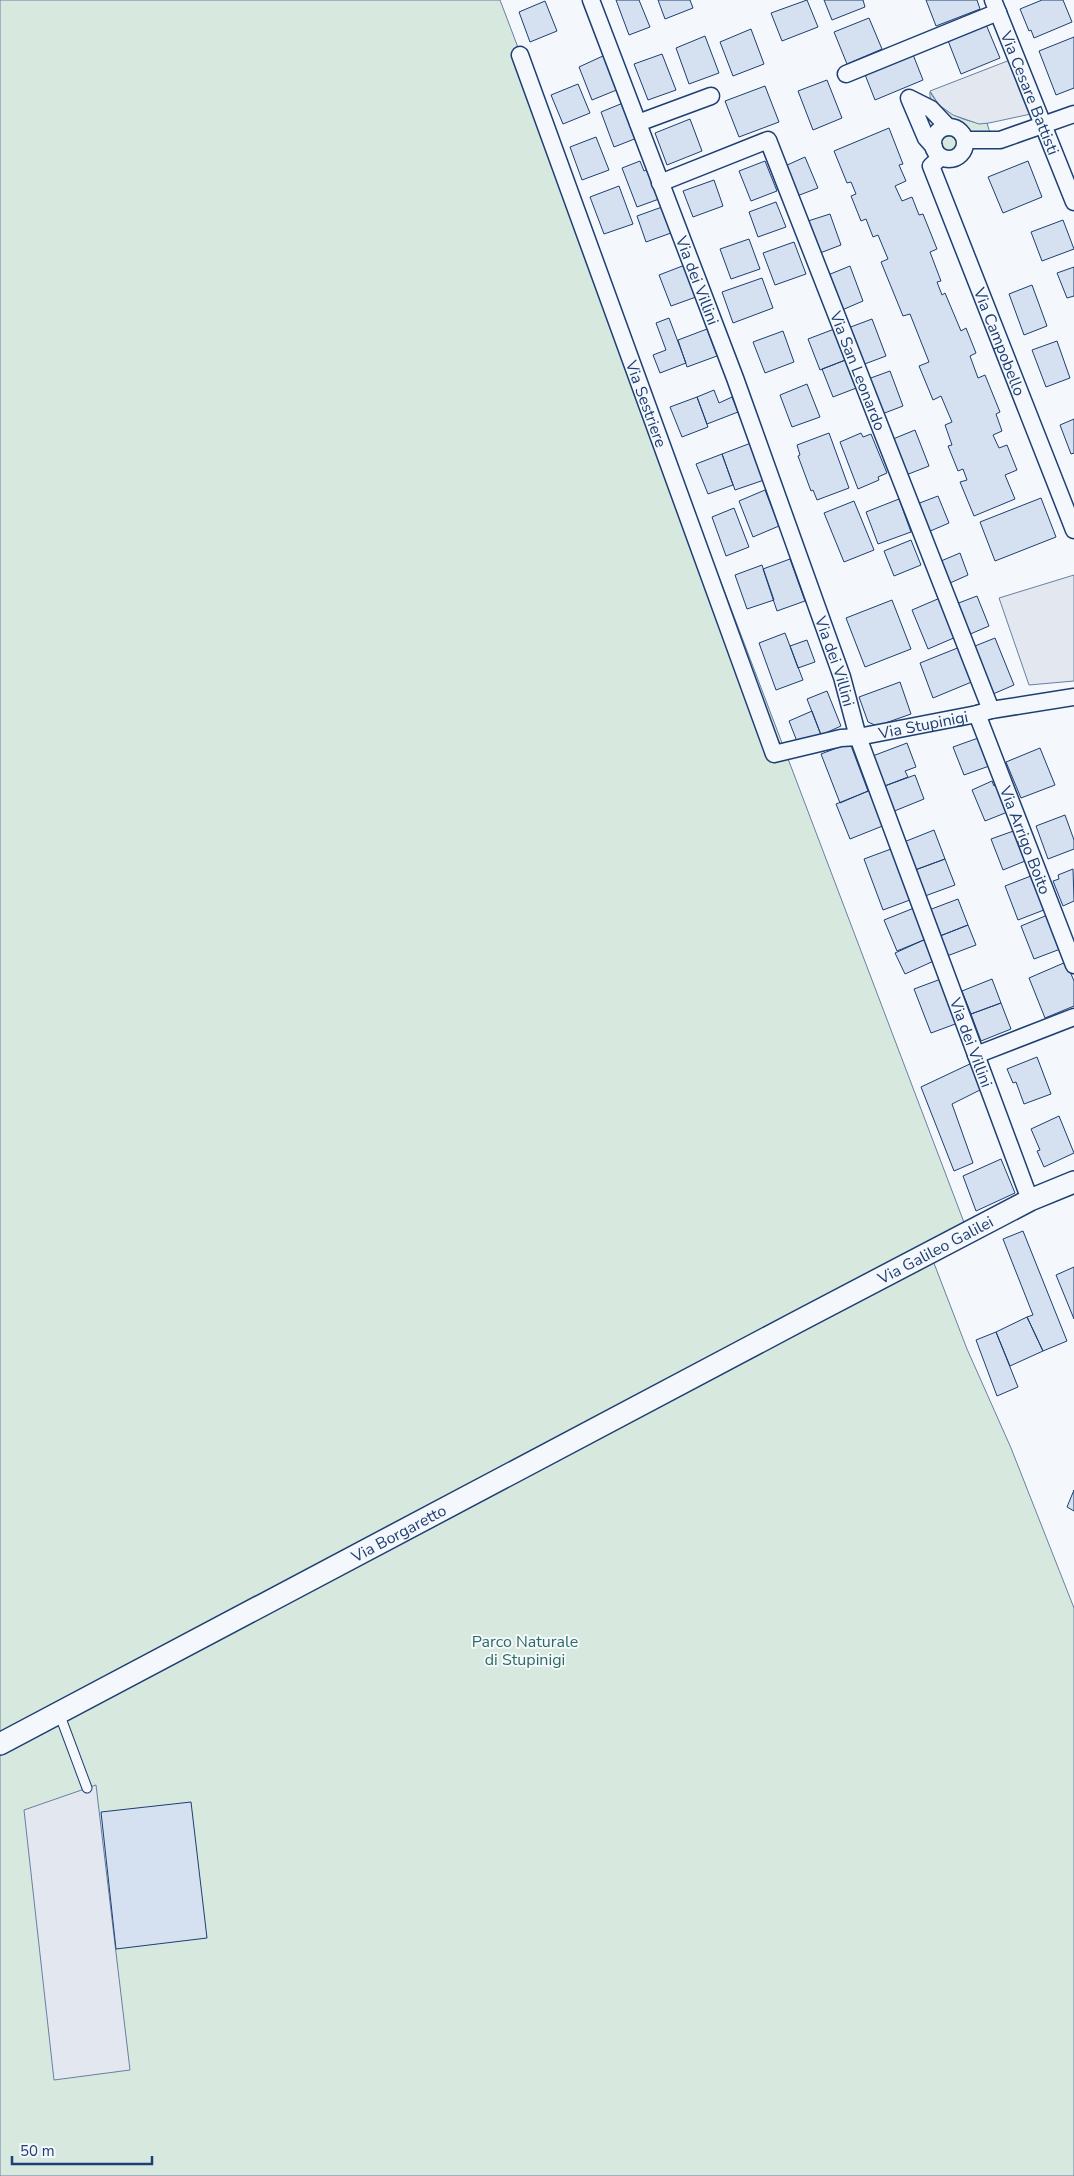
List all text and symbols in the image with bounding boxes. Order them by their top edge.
street label: Via Cesare Battisti [994,27,1064,158]
street label: Via dei Villini [670,232,724,328]
street label: Via Campobello [967,284,1030,399]
street label: Via San Leonardo [824,307,891,434]
street label: Via Sestriere [620,357,672,451]
street label: Via dei Villini [809,612,859,709]
street label: Via Stupinigi [876,706,970,745]
street label: Via Arrigo Boito [993,782,1056,898]
street label: Via dei Villini [944,994,997,1091]
street label: Via Galileo Galilei [873,1211,997,1290]
street label: Via Borgaretto [347,1500,450,1569]
park label: Parco Naturale di Stupinigi [472,1631,578,1671]
scale bar [12,2134,152,2166]
text: 50 m [20,2141,55,2161]

